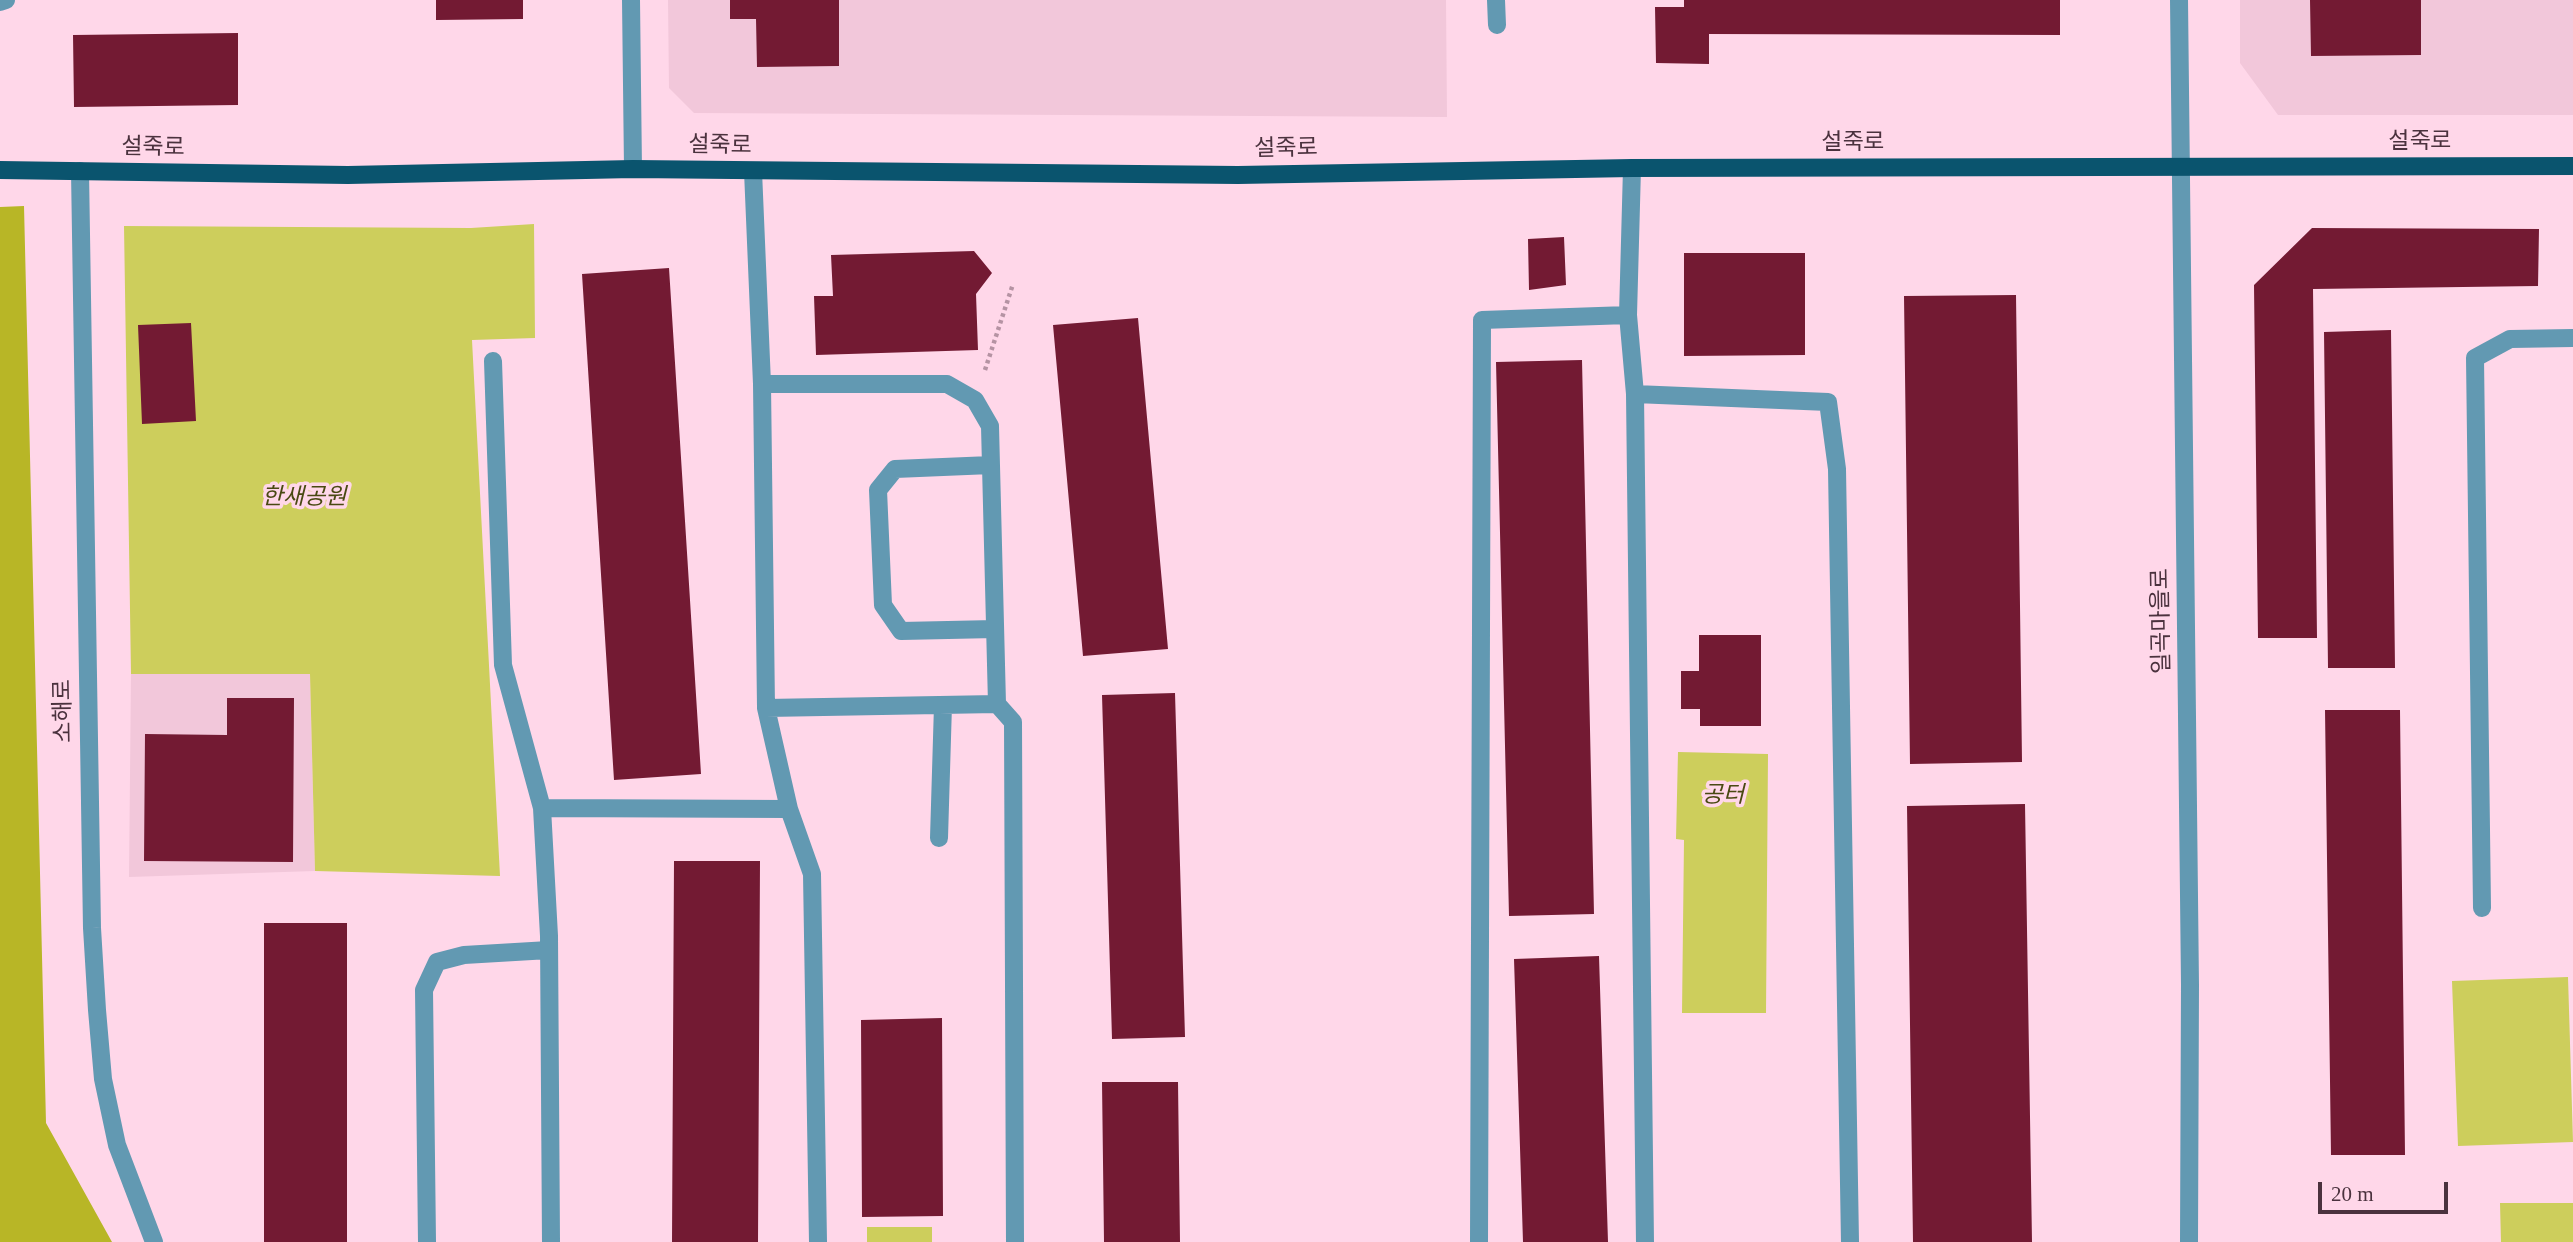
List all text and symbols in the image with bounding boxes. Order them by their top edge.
street label: 설죽로 [2388,128,2452,156]
street label: 설죽로 [1821,129,1885,157]
street label: 설죽로 [688,132,752,160]
street label: 설죽로 [121,134,185,162]
street label: 설죽로 [1254,135,1318,163]
park label: 한새공원 [262,484,346,512]
street label: 일곡마을로 [2147,568,2177,674]
street label: 소해로 [50,679,78,743]
park label: 공터 [1702,782,1744,810]
scale bar [2321,1168,2450,1212]
text: 20 m [2331,1182,2374,1206]

